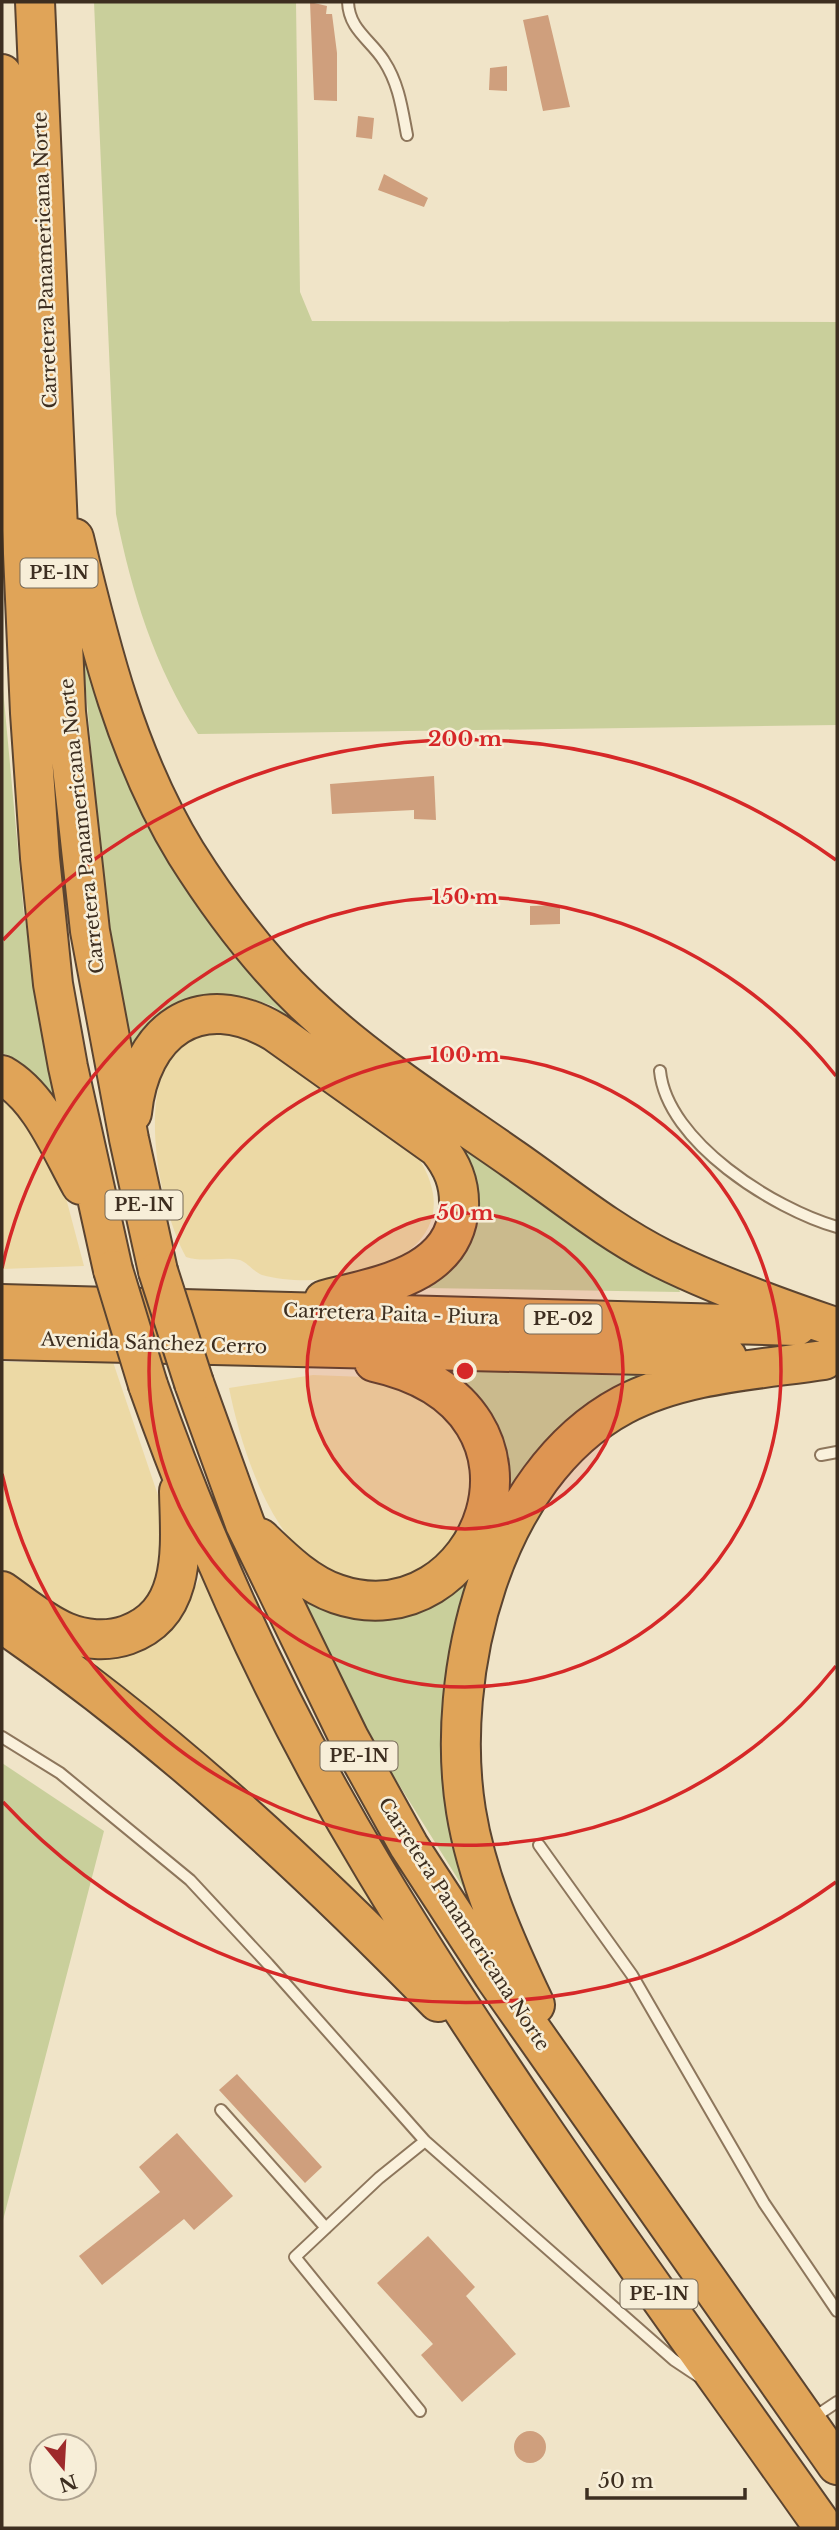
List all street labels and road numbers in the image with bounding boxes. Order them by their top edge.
street label: Carretera Panamericana Norte [28,111,62,409]
road number: PE-1N [20,558,98,588]
street label: Carretera Panamericana Norte [55,677,109,975]
road number: PE-1N [106,1190,182,1220]
street label: Carretera Paita - Piura [282,1299,500,1329]
road number: PE-02 [524,1304,602,1334]
street label: Avenida Sánchez Cerro [39,1328,268,1358]
road number: PE-1N [320,1742,398,1770]
street label: Carretera Panamericana Norte [373,1793,555,2055]
road number: PE-1N [620,2280,698,2308]

